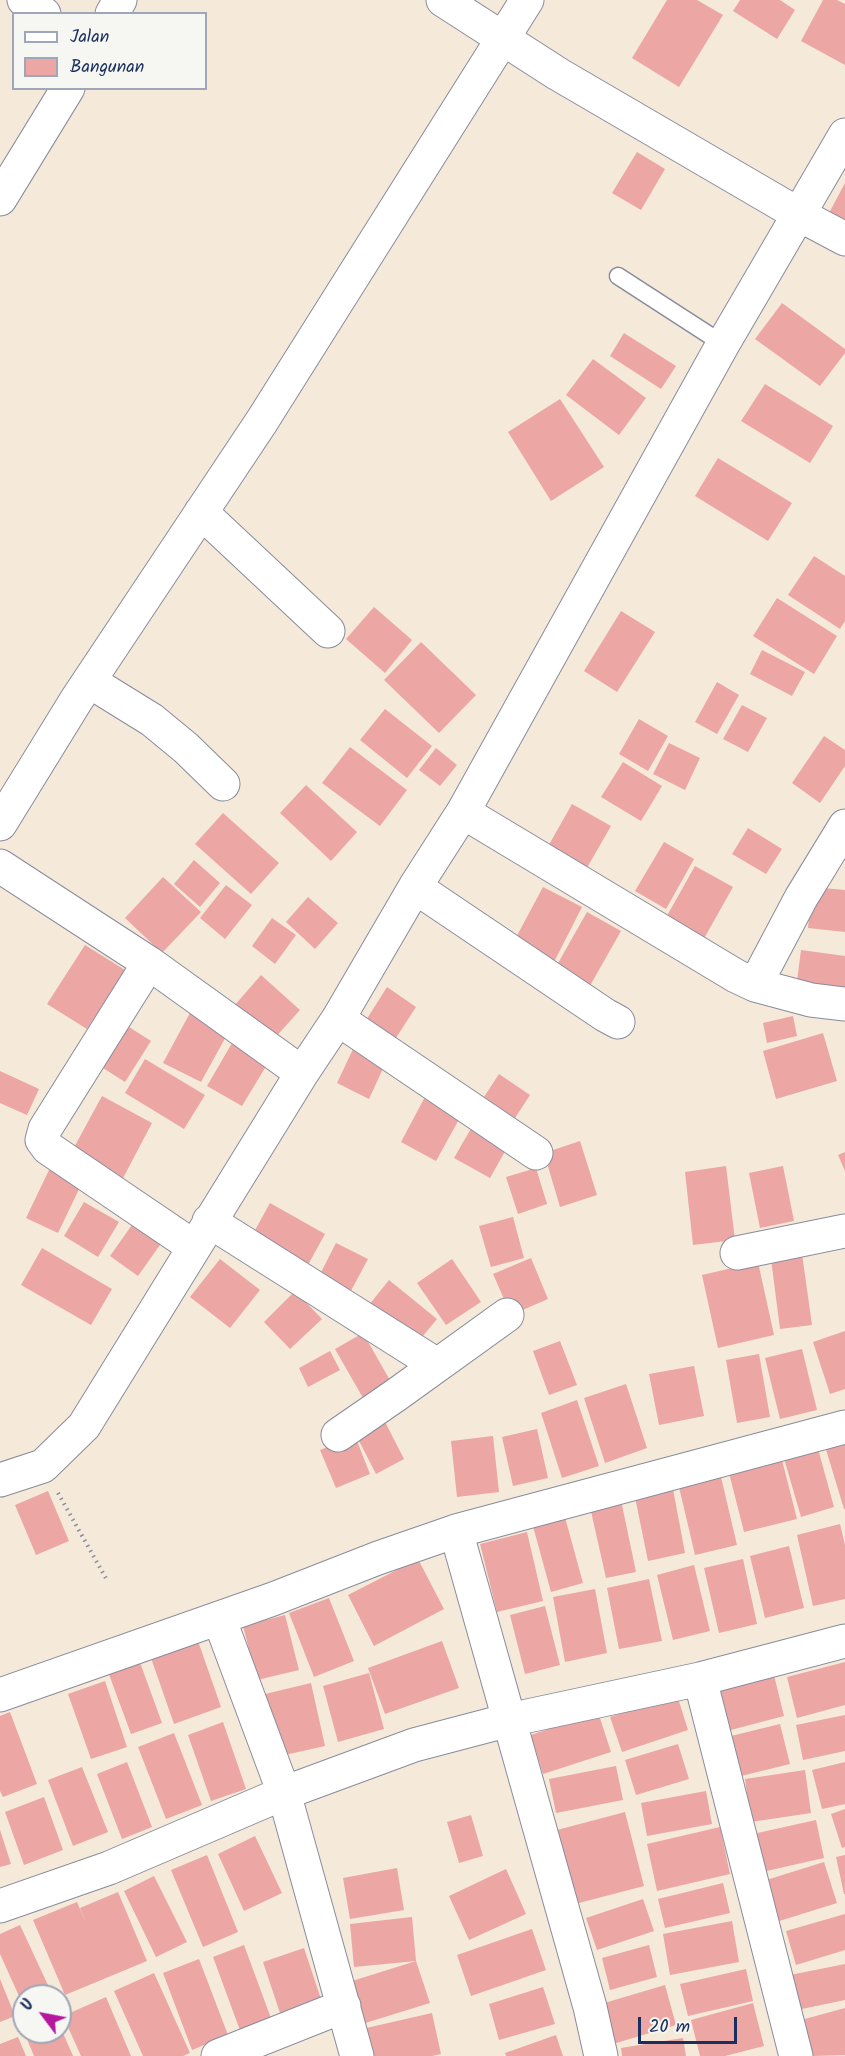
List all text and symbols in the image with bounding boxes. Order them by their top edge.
legend [12,12,207,90]
text: Jalan [70,23,109,52]
text: Bangunan [70,53,144,82]
north arrow [12,1984,72,2044]
text: U [15,1995,41,2016]
scale bar [641,2005,740,2043]
text: 20 m [649,2013,690,2042]

